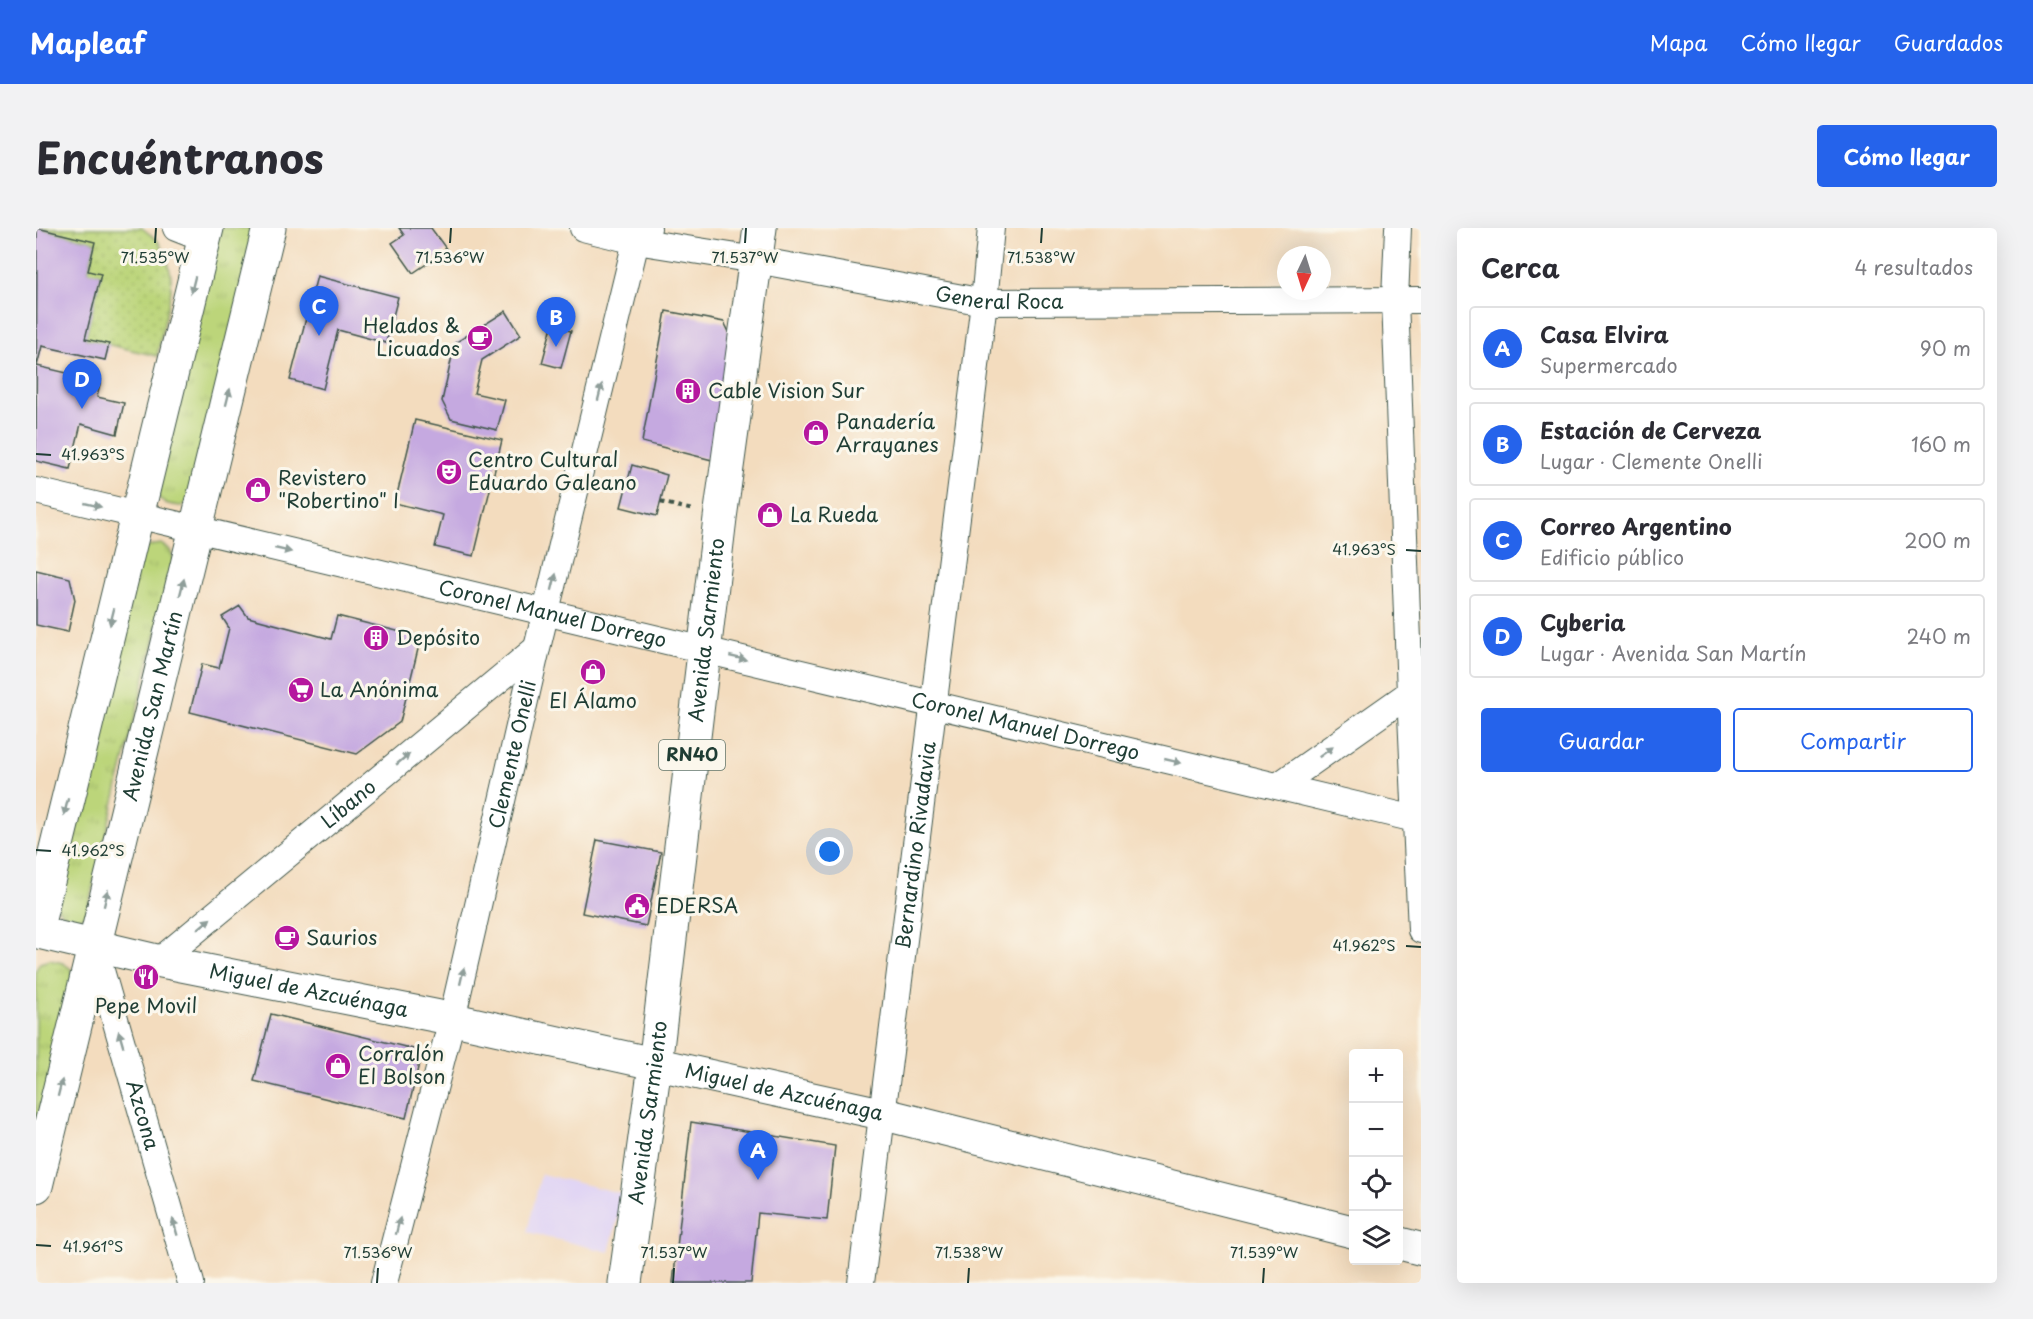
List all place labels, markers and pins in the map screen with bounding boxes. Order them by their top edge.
pin: C [300,286,338,336]
pin: B [536,298,576,347]
place label: Helados & Licuados [363,310,460,363]
cafe icon: Helados & Licuados [465,323,495,353]
pin: D [62,360,102,409]
place label: Cable Vision Sur [708,375,865,405]
building icon: Cable Vision Sur [673,376,703,406]
place label: Panadería Arrayanes [836,406,939,459]
shop icon: Panadería Arrayanes [801,418,831,448]
place label: Centro Cultural Eduardo Galeano [468,444,637,497]
theatre icon: Centro Cultural Eduardo Galeano [434,457,464,487]
place label: Revistero "Robertino" I [278,462,399,515]
shop icon: Revistero "Robertino" I [243,475,273,505]
place label: La Rueda [790,499,879,529]
shop icon: La Rueda [755,500,785,530]
place label: Depósito [396,622,480,652]
building icon: Depósito [361,623,391,653]
shop icon: El Álamo [578,657,608,687]
place label: La Anónima [320,674,439,704]
supermarket icon: La Anónima [286,675,316,705]
place label: El Álamo [549,685,637,715]
place label: EDERSA [656,890,738,920]
public building icon: EDERSA [622,891,652,921]
place label: Saurios [306,922,377,952]
cafe icon: Saurios [272,923,302,953]
restaurant icon: Pepe Movil [131,962,161,992]
place label: Pepe Movil [95,990,197,1020]
place label: Corralón El Bolson [358,1038,446,1091]
shop icon: Corralón El Bolson [323,1051,353,1081]
pin: A [738,1130,778,1180]

